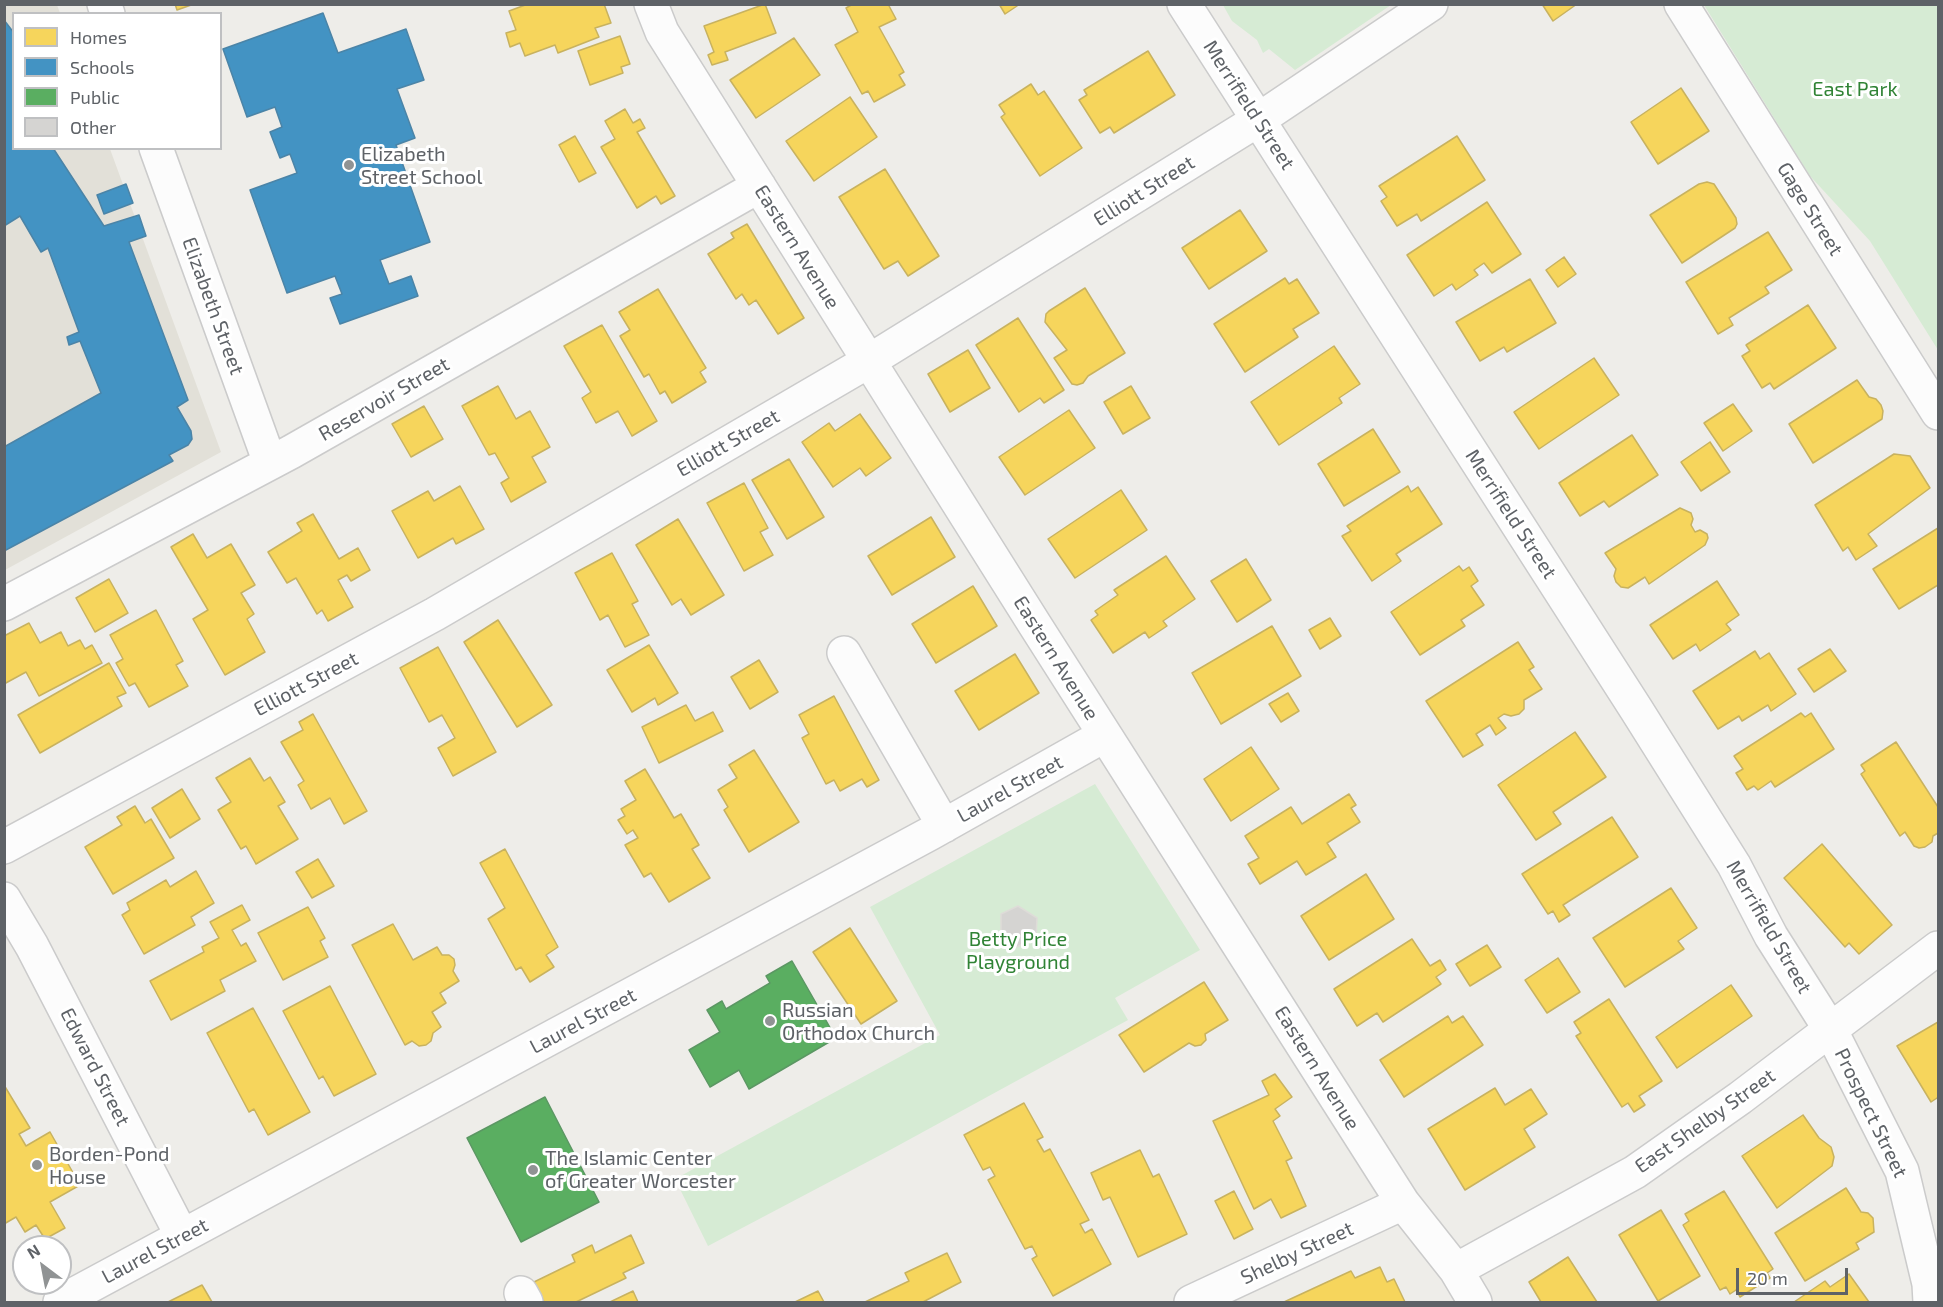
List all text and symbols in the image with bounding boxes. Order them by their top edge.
legend [12,12,222,150]
text: Homes [70,26,127,48]
street label: Merrifield Street [1198,36,1300,174]
text: Schools [70,56,134,78]
park label: East Park [1812,77,1898,101]
text: Public [70,86,120,108]
text: Other [70,116,116,138]
place label: Elizabeth Street School [361,142,482,189]
street label: Elliott Street [1089,150,1199,232]
marker: Elizabeth Street School [342,158,356,172]
street label: Gage Street [1772,158,1848,260]
street label: Eastern Avenue [749,181,845,313]
street label: Elizabeth Street [177,234,249,378]
street label: Reservoir Street [314,352,454,446]
street label: Elliott Street [672,404,784,482]
street label: Merrifield Street [1460,445,1562,583]
street label: Eastern Avenue [1008,592,1104,724]
street label: Elliott Street [250,646,362,722]
street label: Laurel Street [953,750,1067,828]
street label: Merrifield Street [1721,856,1817,998]
park label: Betty Price Playground [966,927,1070,974]
street label: Laurel Street [526,983,640,1059]
place label: Russian Orthodox Church [782,998,935,1045]
street label: Eastern Avenue [1269,1002,1365,1134]
street label: Edward Street [55,1004,135,1130]
marker: Russian Orthodox Church [763,1014,777,1028]
street label: Prospect Street [1829,1044,1913,1182]
street label: East Shelby Street [1630,1064,1780,1178]
place label: Borden-Pond House [49,1142,169,1189]
place label: The Islamic Center of Greater Worcester [545,1146,736,1193]
marker: Borden-Pond House [30,1158,44,1172]
marker: The Islamic Center of Greater Worcester [526,1163,540,1177]
street label: Laurel Street [98,1213,212,1289]
street label: Shelby Street [1237,1216,1357,1290]
north arrow [12,1235,72,1295]
text: N [23,1240,43,1262]
scale bar [1739,1256,1852,1294]
text: 20 m [1747,1267,1788,1289]

